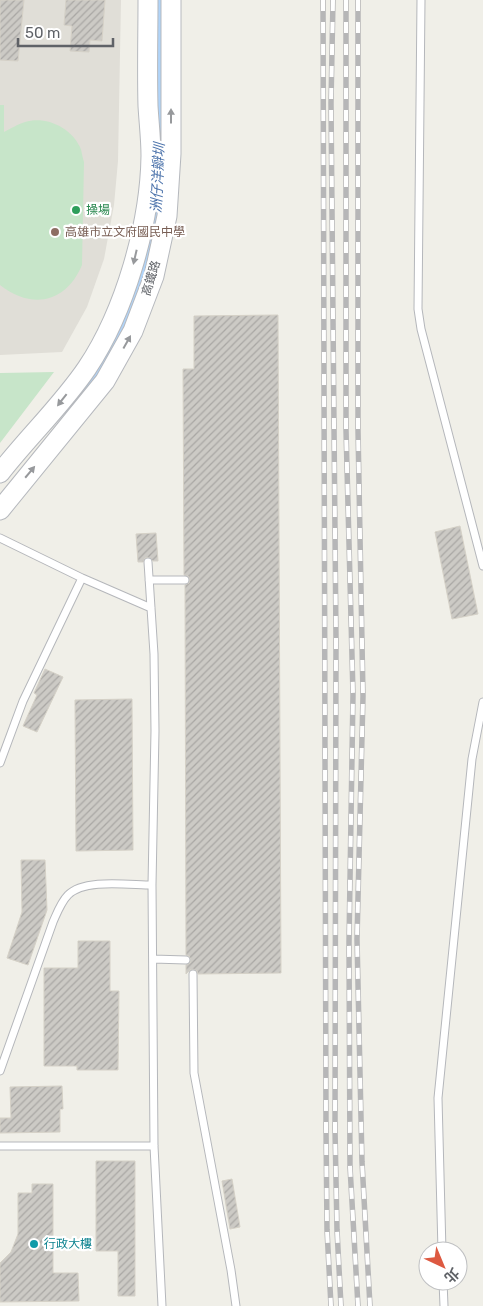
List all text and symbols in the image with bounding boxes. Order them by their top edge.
scale bar [18,15,112,47]
text: 50 m [25,24,60,42]
one-way arrow [167,108,175,124]
water label: 洲仔洋瓣圳 [148,141,168,213]
place label: 操場 [86,203,110,217]
marker: 操場 [70,204,82,216]
place label: 高雄市立文府國民中學 [65,225,185,239]
marker: 高雄市立文府國民中學 [49,226,61,238]
one-way arrow [131,250,139,265]
street label: 高鐵路 [139,259,163,297]
one-way arrow [123,335,131,349]
one-way arrow [56,394,67,407]
one-way arrow [24,466,35,478]
place label: 行政大樓 [44,1237,92,1251]
marker: 行政大樓 [28,1238,40,1250]
north arrow [418,1241,468,1291]
text: 北 [441,1264,463,1286]

